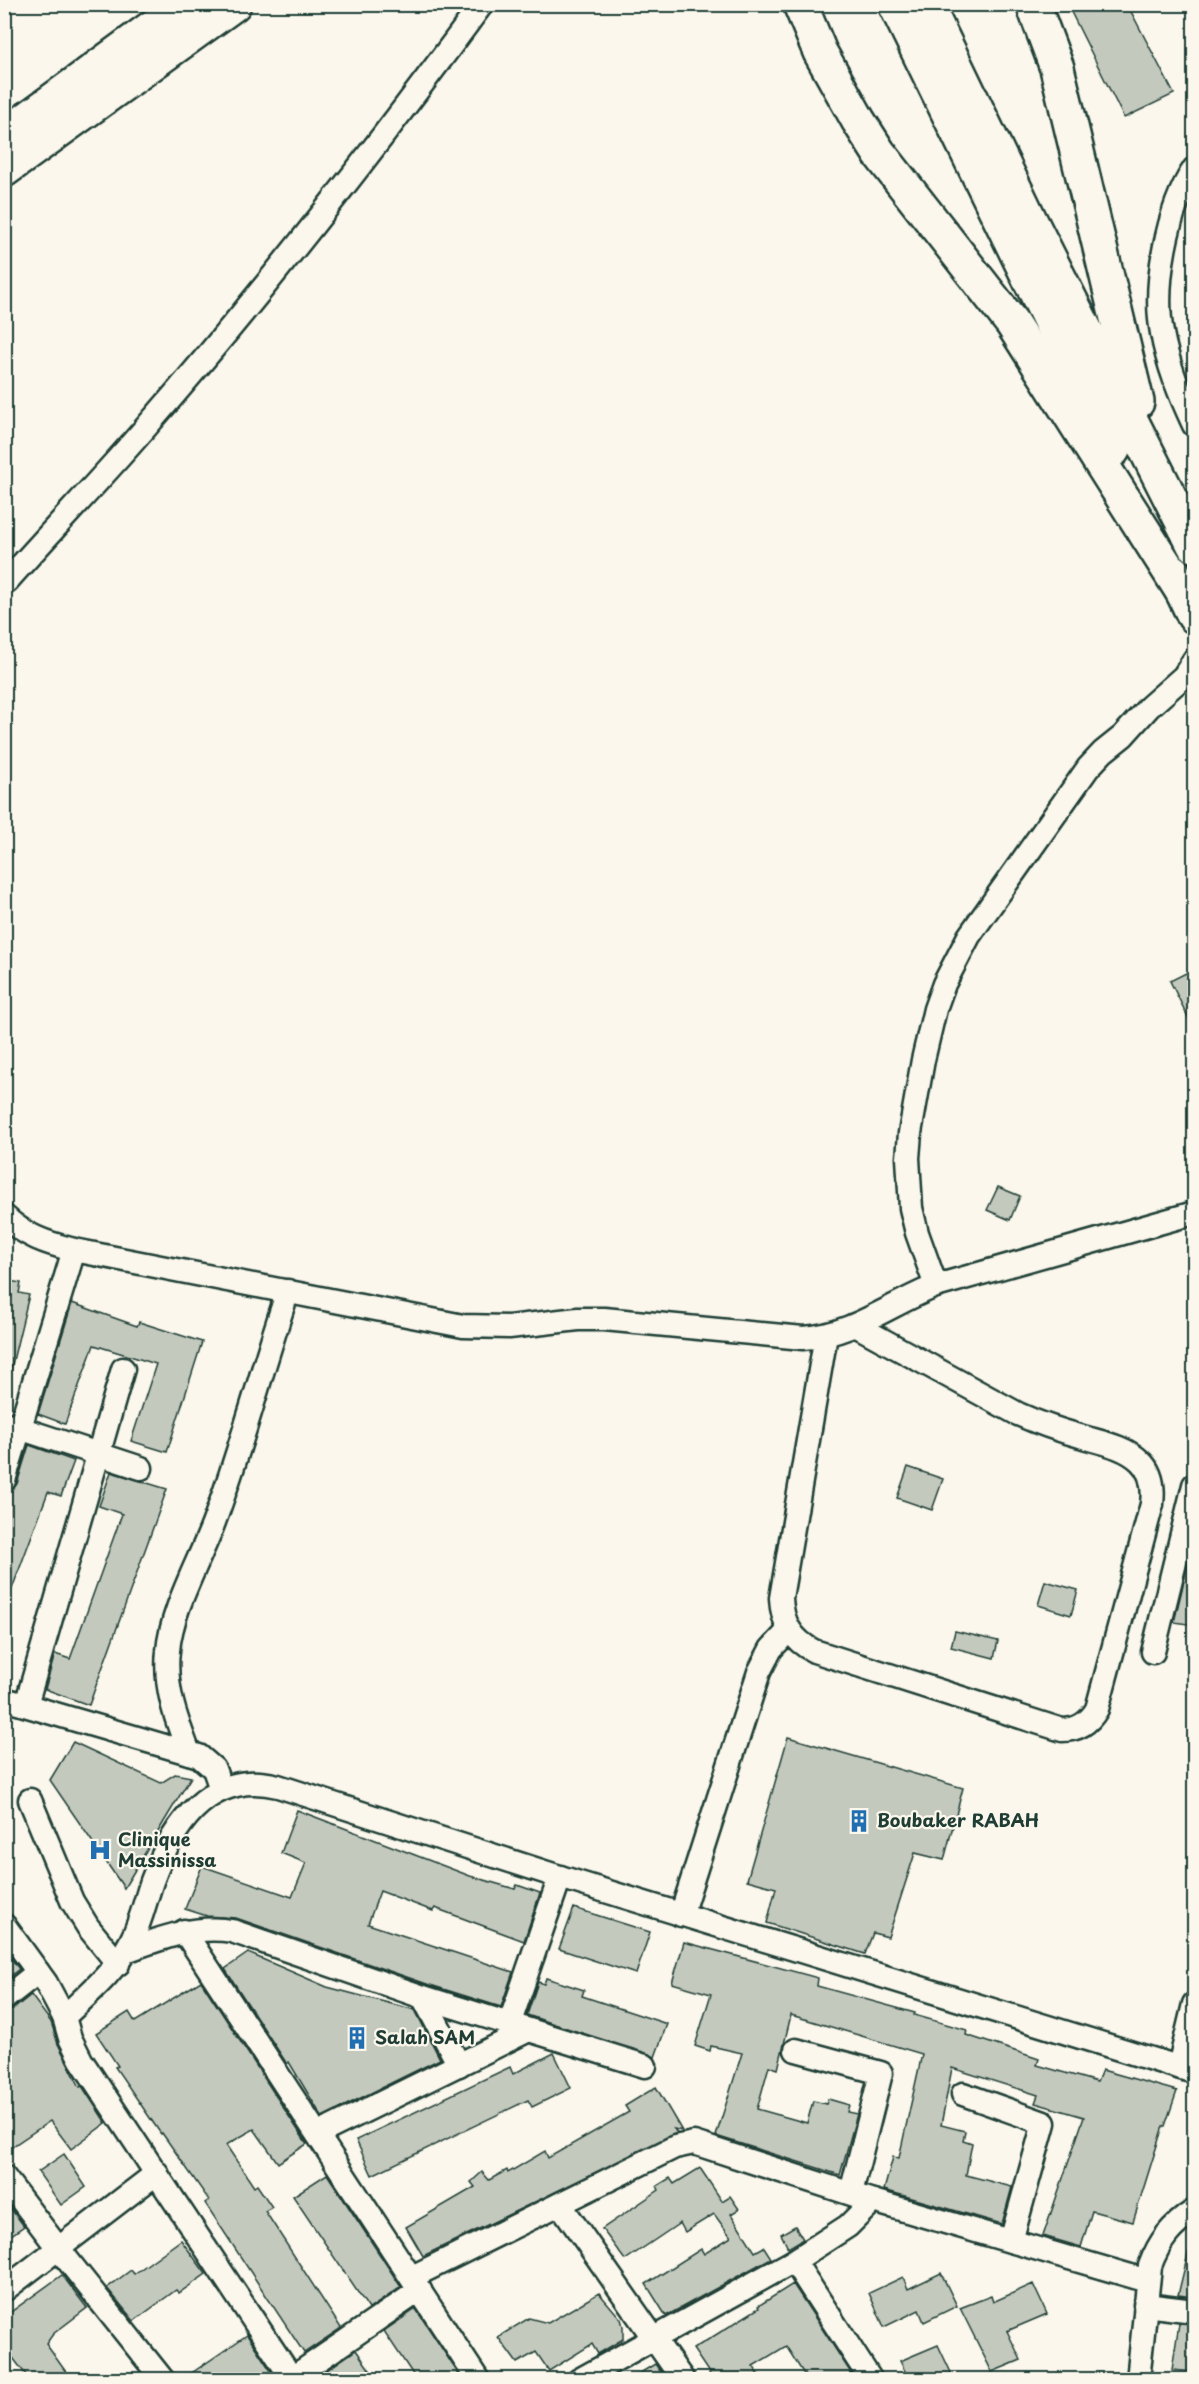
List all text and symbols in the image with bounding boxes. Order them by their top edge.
place label: Boubaker RABAH [877,1806,1039,1833]
building icon: Boubaker RABAH [846,1808,872,1834]
place label: Clinique Massinissa [118,1825,216,1873]
hospital icon: Clinique Massinissa [87,1837,113,1863]
place label: Salah SAM [375,2023,475,2050]
building icon: Salah SAM [344,2025,370,2051]

